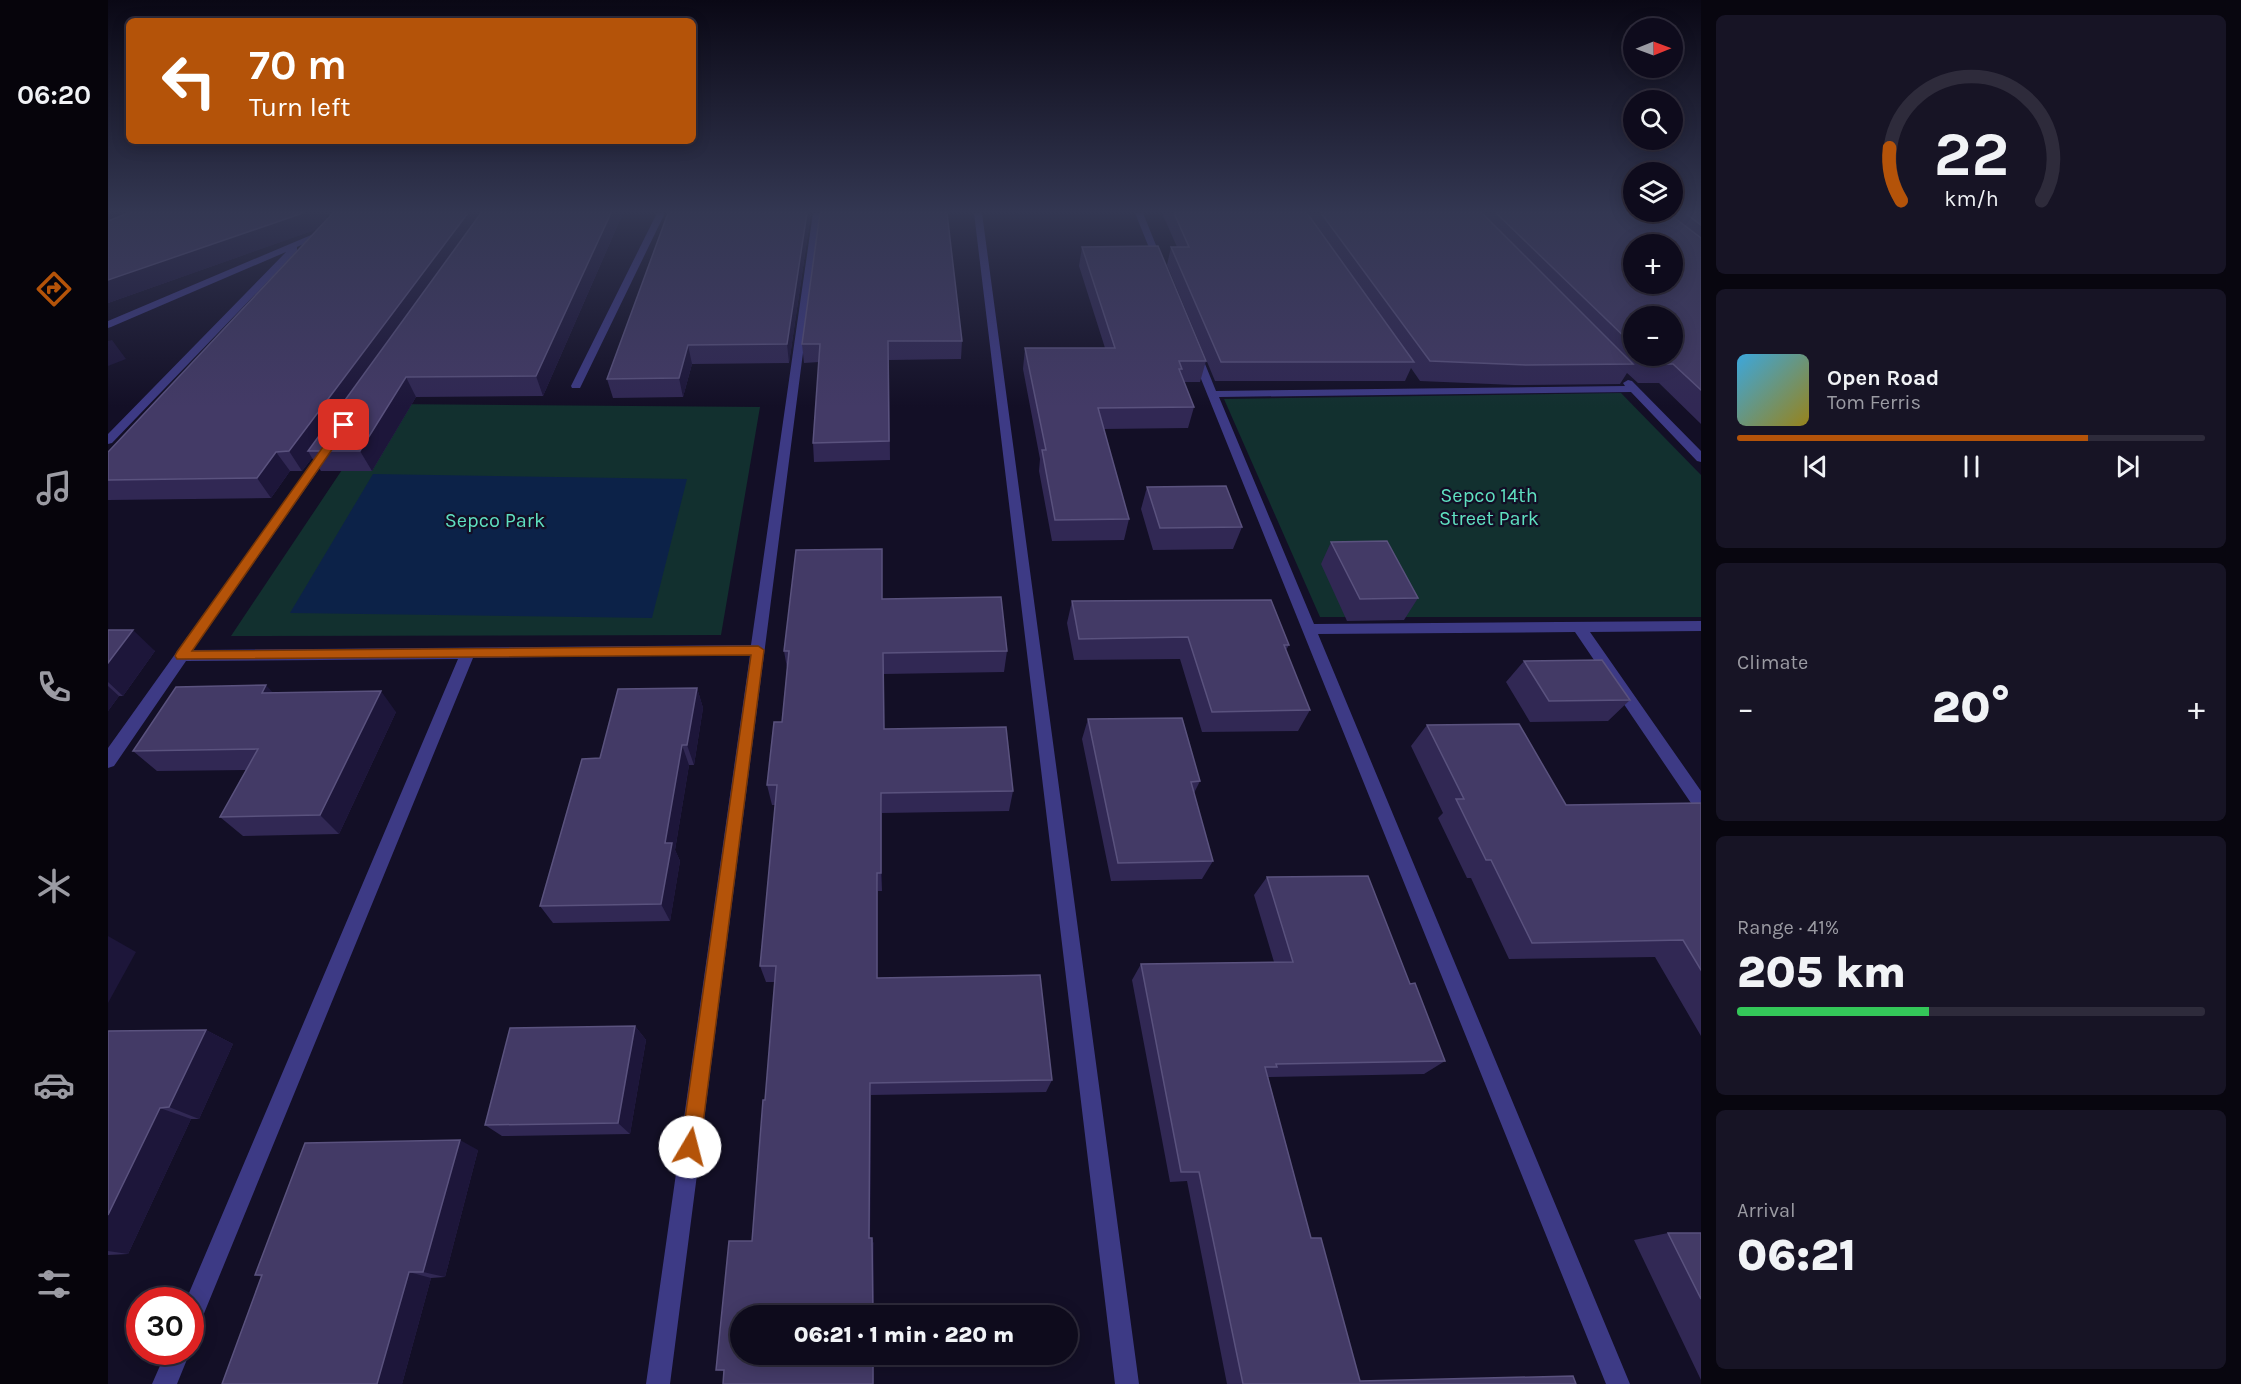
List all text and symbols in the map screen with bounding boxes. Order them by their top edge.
north arrow [1623,18,1683,78]
map controls [1623,18,1683,366]
text: 70 m [249,40,347,90]
icon: left [150,42,228,120]
text: 06:20 [17,79,91,111]
button: search [1623,90,1683,150]
text: Turn left [249,91,350,123]
text: 22 [1933,119,2009,192]
button: layers [1623,162,1683,222]
text: km/h [1944,187,1998,212]
button: + [1623,234,1683,294]
icon: directions [33,268,75,310]
button: − [1623,306,1683,366]
text: Open Road [1827,365,1939,391]
text: Tom Ferris [1827,391,1921,414]
pin [318,399,369,450]
icon: arrive [327,408,360,441]
icon: previous [1799,450,1832,483]
icon: pause [1955,450,1988,483]
icon: next [2111,450,2144,483]
icon: music [33,467,75,509]
park label: Sepco 14th Street Park [1439,484,1539,530]
park label: Sepco Park [445,509,545,532]
text: Climate [1737,651,1808,674]
icon: phone [33,666,75,708]
text: 20° [1932,681,2010,733]
text: − [1737,689,1754,727]
text: + [2188,689,2205,727]
icon: climate [33,865,75,907]
text: Range · 41% [1737,916,1839,939]
text: 205 km [1737,946,1906,998]
icon: car [33,1064,75,1106]
position arrow [658,1115,722,1179]
text: Arrival [1737,1199,1796,1222]
text: 06:21 [1737,1229,1856,1281]
icon: filters [33,1263,75,1305]
speed limit sign: 30 [126,1287,204,1365]
text: 06:21 · 1 min · 220 m [794,1322,1014,1348]

